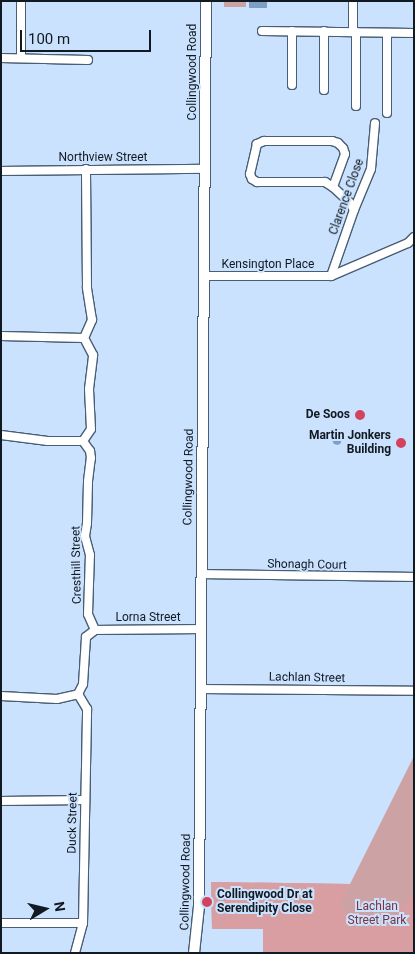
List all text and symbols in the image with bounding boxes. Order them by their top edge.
scale bar [22,20,154,52]
street label: Collingwood Road [186,24,200,120]
text: 100 m [28,30,70,48]
street label: Northview Street [58,151,148,165]
street label: Clarence Close [327,157,367,237]
street label: Kensington Place [222,258,314,272]
place label: De Soos [306,408,350,422]
marker: De Soos [354,409,366,421]
street label: Collingwood Road [181,429,197,525]
place label: Martin Jonkers Building [309,429,391,457]
marker: Martin Jonkers Building [395,437,407,449]
street label: Cresthill Street [69,526,85,604]
street label: Shonagh Court [267,557,347,573]
street label: Lorna Street [115,611,181,625]
street label: Lachlan Street [269,670,345,686]
street label: Duck Street [65,792,81,854]
street label: Collingwood Road [178,834,194,930]
north arrow [20,884,70,934]
place label: Collingwood Dr at Serendipity Close [217,888,312,916]
marker: Collingwood Dr at Serendipity Close [201,896,213,908]
park label: Lachlan Street Park [348,900,406,928]
text: N [51,901,68,913]

